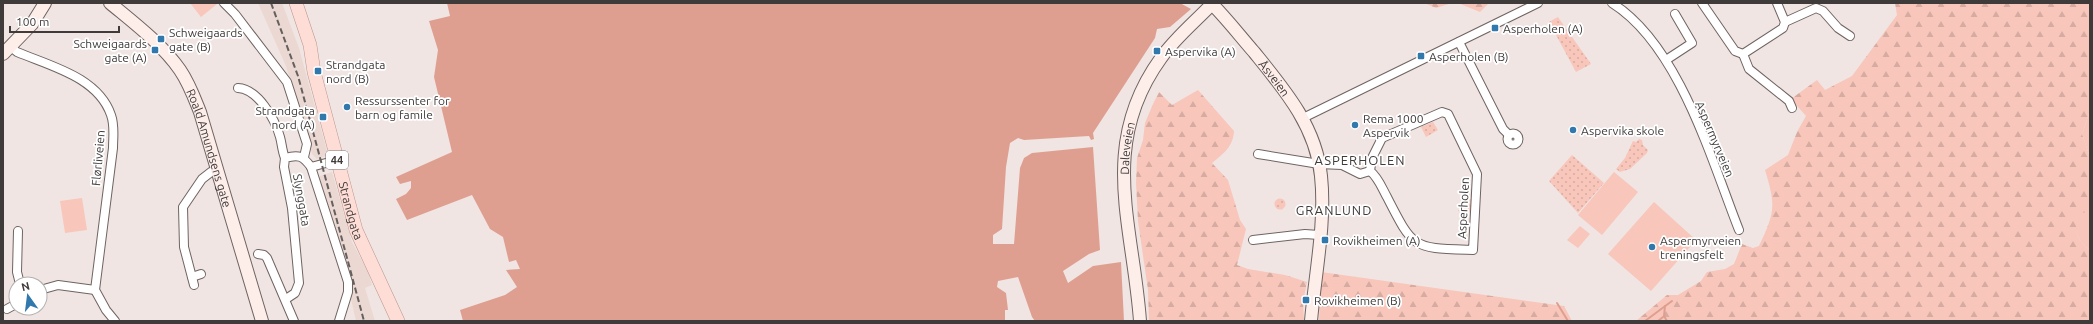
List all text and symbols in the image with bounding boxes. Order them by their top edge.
scale bar [10,8,119,34]
text: 100 m [16,15,49,28]
place label: Asperholen (A) [1503,22,1583,36]
marker: Asperholen (A) [1490,23,1500,33]
place label: Schweigaards gate (B) [169,26,243,54]
marker: Schweigaards gate (B) [156,34,166,44]
place label: Schweigaards gate (A) [73,37,147,65]
marker: Schweigaards gate (A) [150,45,160,55]
place label: Aspervika (A) [1165,45,1236,59]
marker: Aspervika (A) [1152,46,1162,56]
place label: Asperholen (B) [1429,50,1509,64]
marker: Asperholen (B) [1416,51,1426,61]
street label: Åsveien [1257,57,1293,99]
place label: Strandgata nord (B) [326,58,386,86]
marker: Strandgata nord (B) [313,66,323,76]
street label: Roald Amundsens gate [185,87,234,209]
place label: Ressurssenter for barn og famile [355,94,450,121]
street label: Aspermyrveien [1693,99,1737,179]
marker: Ressurssenter for barn og famile [342,102,352,112]
place label: Strandgata nord (A) [255,104,315,132]
marker: Strandgata nord (A) [318,112,328,122]
place label: Rema 1000 Aspervik [1363,112,1424,139]
street label: Daleveien [1117,120,1137,175]
marker: Rema 1000 Aspervik [1350,120,1360,130]
place label: Aspervika skole [1581,124,1664,137]
marker: Aspervika skole [1568,125,1578,135]
street label: Flørliveien [89,130,107,186]
road number: 44 [326,151,348,169]
district label: ASPERHOLEN [1315,153,1406,167]
street label: Slynggata [291,173,313,227]
street label: Asperholen [1455,177,1471,239]
street label: Strandgata [337,180,366,242]
district label: GRANLUND [1296,203,1372,217]
place label: Rovikheimen (A) [1333,234,1421,248]
place label: Aspermyrveien treningsfelt [1660,234,1741,261]
marker: Rovikheimen (A) [1320,235,1330,245]
marker: Aspermyrveien treningsfelt [1647,242,1657,252]
north arrow [8,276,48,316]
text: N [20,279,31,293]
place label: Rovikheimen (B) [1314,294,1401,308]
marker: Rovikheimen (B) [1301,295,1311,305]

